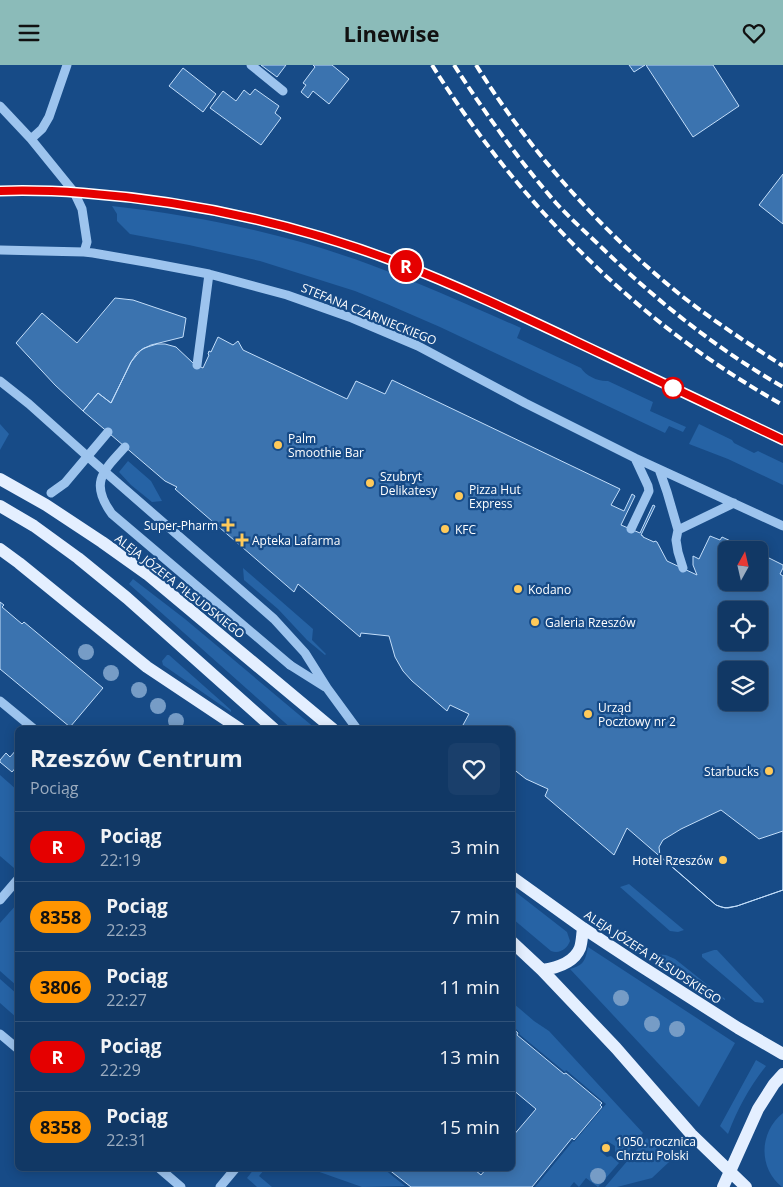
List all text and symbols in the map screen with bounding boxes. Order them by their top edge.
text: Linewise [343,18,440,48]
icon: menu [15,19,43,47]
icon: heart [740,19,768,47]
line badge: R [390,250,422,282]
text: R [400,254,412,278]
street label: STEFANA CZARNIECKIEGO [299,279,439,349]
unlabelled marker [662,377,684,399]
place label: Palm Smoothie Bar [288,430,364,461]
marker: Palm Smoothie Bar [272,439,284,451]
place label: Szubryt Delikatesy [380,468,438,499]
marker: Szubryt Delikatesy [364,477,376,489]
place label: Pizza Hut Express [469,481,521,512]
marker: Pizza Hut Express [453,490,465,502]
place label: Super-Pharm [144,517,218,534]
marker: Super-Pharm [222,519,234,531]
place label: KFC [455,521,477,538]
marker: KFC [439,523,451,535]
street label: ALEJA JÓZEFA PIŁSUDSKIEGO [112,530,248,642]
place label: Apteka Lafarma [252,532,340,549]
marker: Apteka Lafarma [236,534,248,546]
north arrow [718,541,768,591]
map controls [718,541,768,711]
place label: Kodano [528,581,571,598]
marker: Kodano [512,583,524,595]
button: locate [718,601,768,651]
place label: Galeria Rzeszów [545,614,636,631]
marker: Galeria Rzeszów [529,616,541,628]
button: layers [718,661,768,711]
place label: Urząd Pocztowy nr 2 [598,699,676,730]
marker: Urząd Pocztowy nr 2 [582,708,594,720]
text: Rzeszów Centrum [30,741,243,774]
button: heart [448,743,500,795]
place label: Starbucks [704,763,759,780]
marker: Starbucks [763,765,775,777]
text: Pociąg [30,777,79,799]
text: Pociąg [100,823,161,849]
text: 3 min [450,834,500,860]
text: R [52,835,63,859]
text: 22:19 [100,849,141,871]
place label: Hotel Rzeszów [632,852,714,869]
marker: Hotel Rzeszów [717,854,729,866]
text: Pociąg [106,893,168,919]
text: 7 min [450,904,500,930]
text: 8358 [40,905,81,929]
street label: ALEJA JÓZEFA PIŁSUDSKIEGO [581,906,725,1008]
text: 22:23 [106,919,147,941]
text: Pociąg [106,963,168,989]
text: 11 min [439,974,500,1000]
text: 3806 [40,975,81,999]
text: 22:27 [106,989,147,1011]
text: Pociąg [100,1033,161,1059]
text: 13 min [439,1044,500,1070]
text: R [52,1045,63,1069]
text: 22:29 [100,1059,141,1081]
text: Pociąg [106,1103,168,1129]
text: 15 min [439,1114,500,1140]
text: 8358 [40,1115,81,1139]
text: 22:31 [106,1129,147,1151]
place label: 1050. rocznica Chrztu Polski [616,1133,696,1164]
marker: 1050. rocznica Chrztu Polski [600,1142,612,1154]

